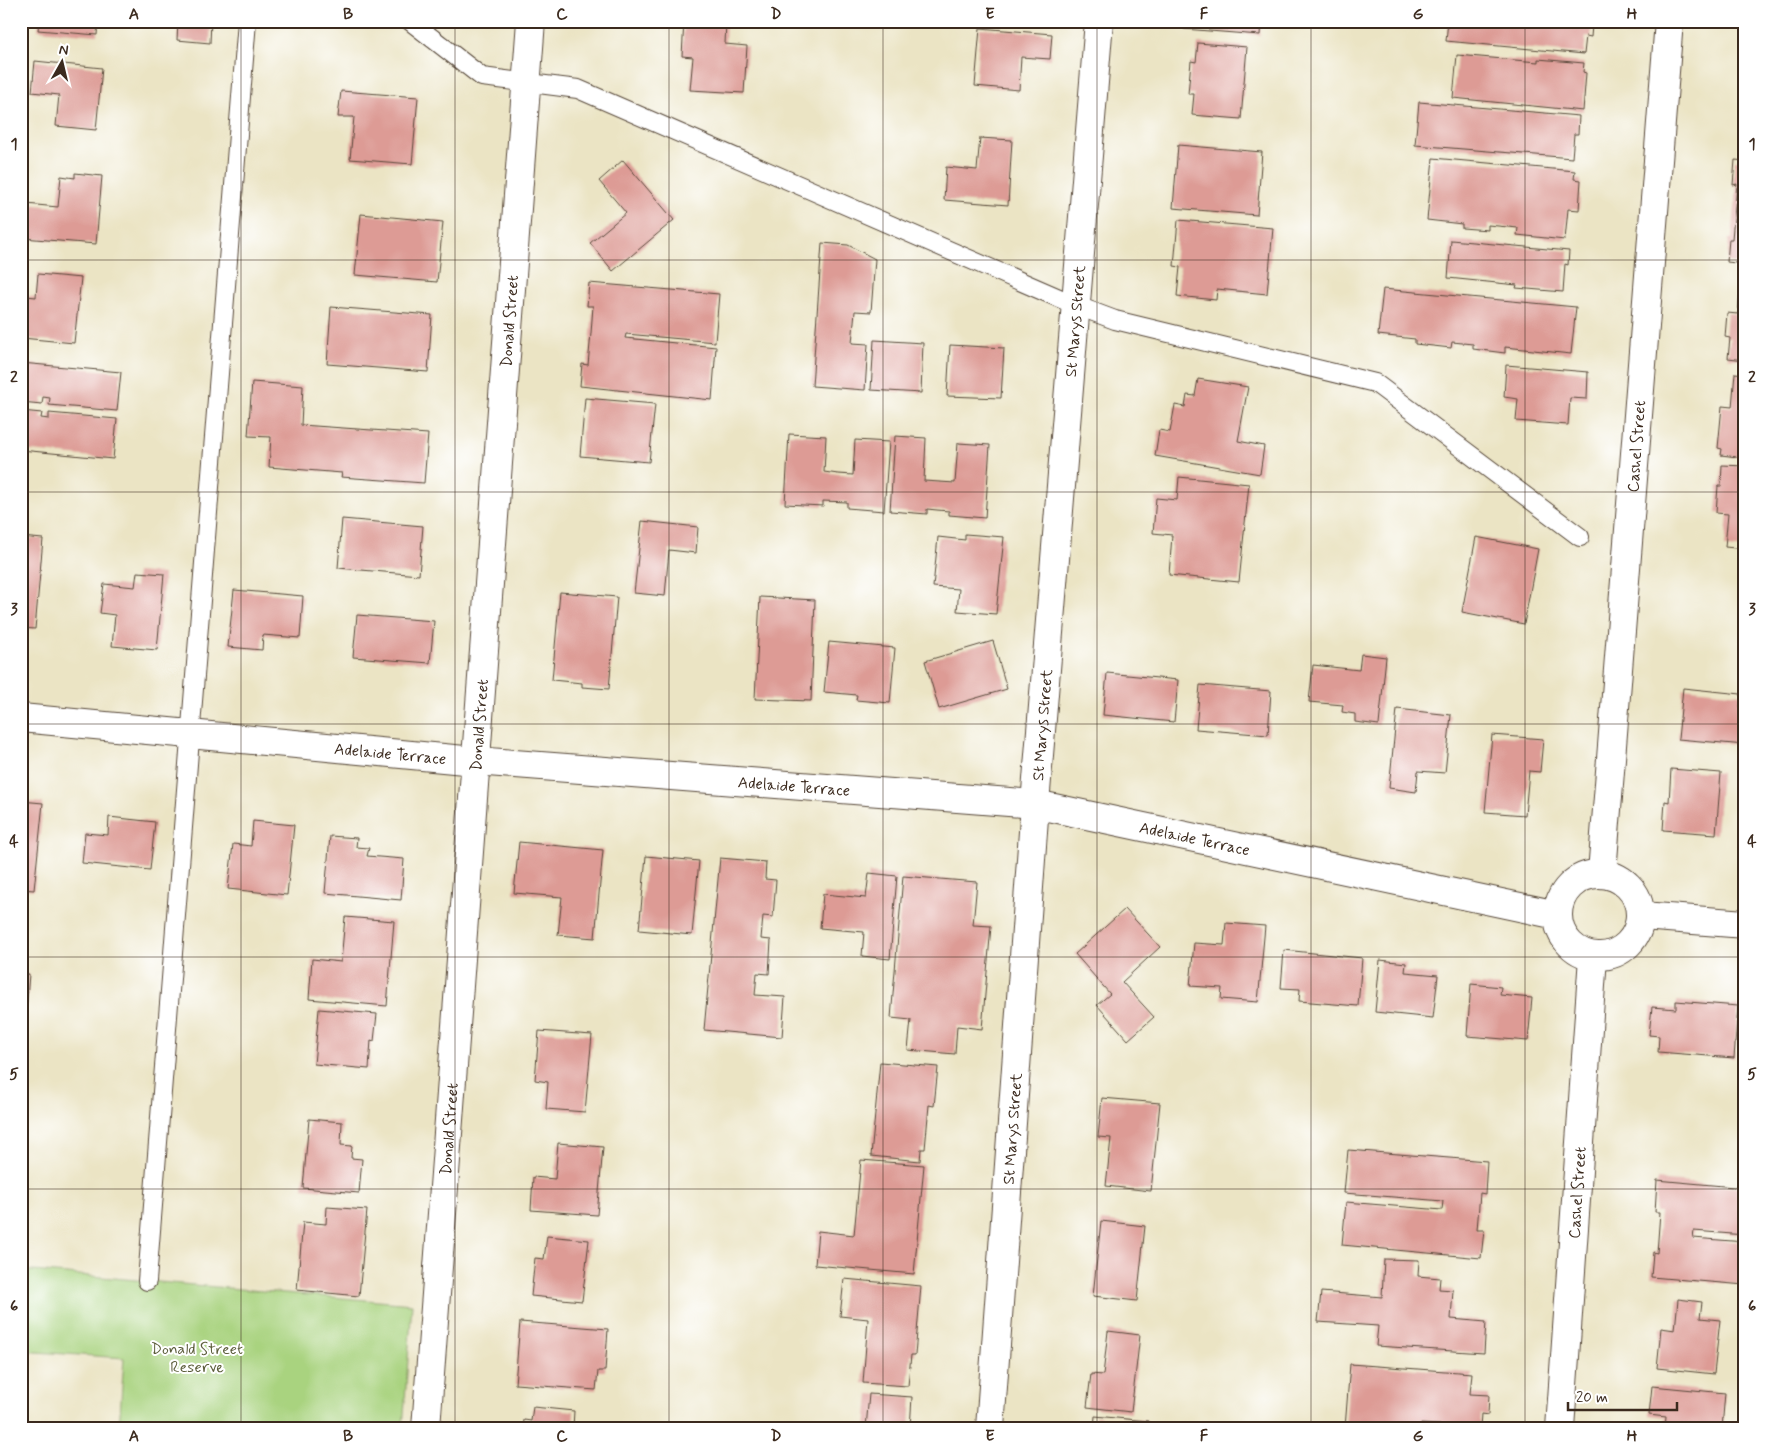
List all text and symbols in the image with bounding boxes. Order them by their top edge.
text: A [129,4,139,25]
text: B [343,4,353,25]
text: C [556,4,568,25]
text: D [770,4,782,25]
text: E [985,4,995,25]
text: F [1200,4,1209,25]
text: G [1413,4,1424,25]
text: H [1627,4,1638,25]
north arrow [38,38,88,88]
text: N [58,41,70,60]
text: 1 [10,134,18,155]
text: 1 [1748,134,1756,155]
street label: St Marys Street [1061,264,1091,378]
street label: Donald Street [496,274,524,368]
text: 2 [10,367,18,388]
text: 2 [1748,367,1756,388]
street label: Cashel Street [1623,400,1651,493]
text: 3 [10,599,18,620]
text: 3 [1748,599,1756,620]
street label: St Marys Street [1028,668,1058,782]
street label: Donald Street [466,678,494,772]
street label: Adelaide Terrace [333,739,447,770]
street label: Adelaide Terrace [737,772,851,802]
street label: Adelaide Terrace [1137,817,1252,861]
text: 4 [9,831,19,852]
text: 4 [1747,831,1757,852]
text: 5 [9,1064,19,1085]
text: 5 [1747,1064,1757,1085]
street label: St Marys Street [999,1072,1028,1186]
street label: Donald Street [436,1082,464,1176]
street label: Cashel Street [1564,1146,1592,1239]
text: 6 [10,1296,18,1317]
text: 6 [1748,1296,1756,1317]
park label: Donald Street Reserve [151,1339,243,1378]
scale bar [1568,1379,1677,1411]
text: 20 m [1576,1388,1608,1408]
text: A [129,1426,139,1447]
text: B [343,1426,353,1447]
text: C [556,1426,568,1447]
text: D [770,1426,782,1447]
text: E [985,1426,995,1447]
text: F [1200,1426,1209,1447]
text: G [1413,1426,1424,1447]
text: H [1627,1426,1638,1447]

